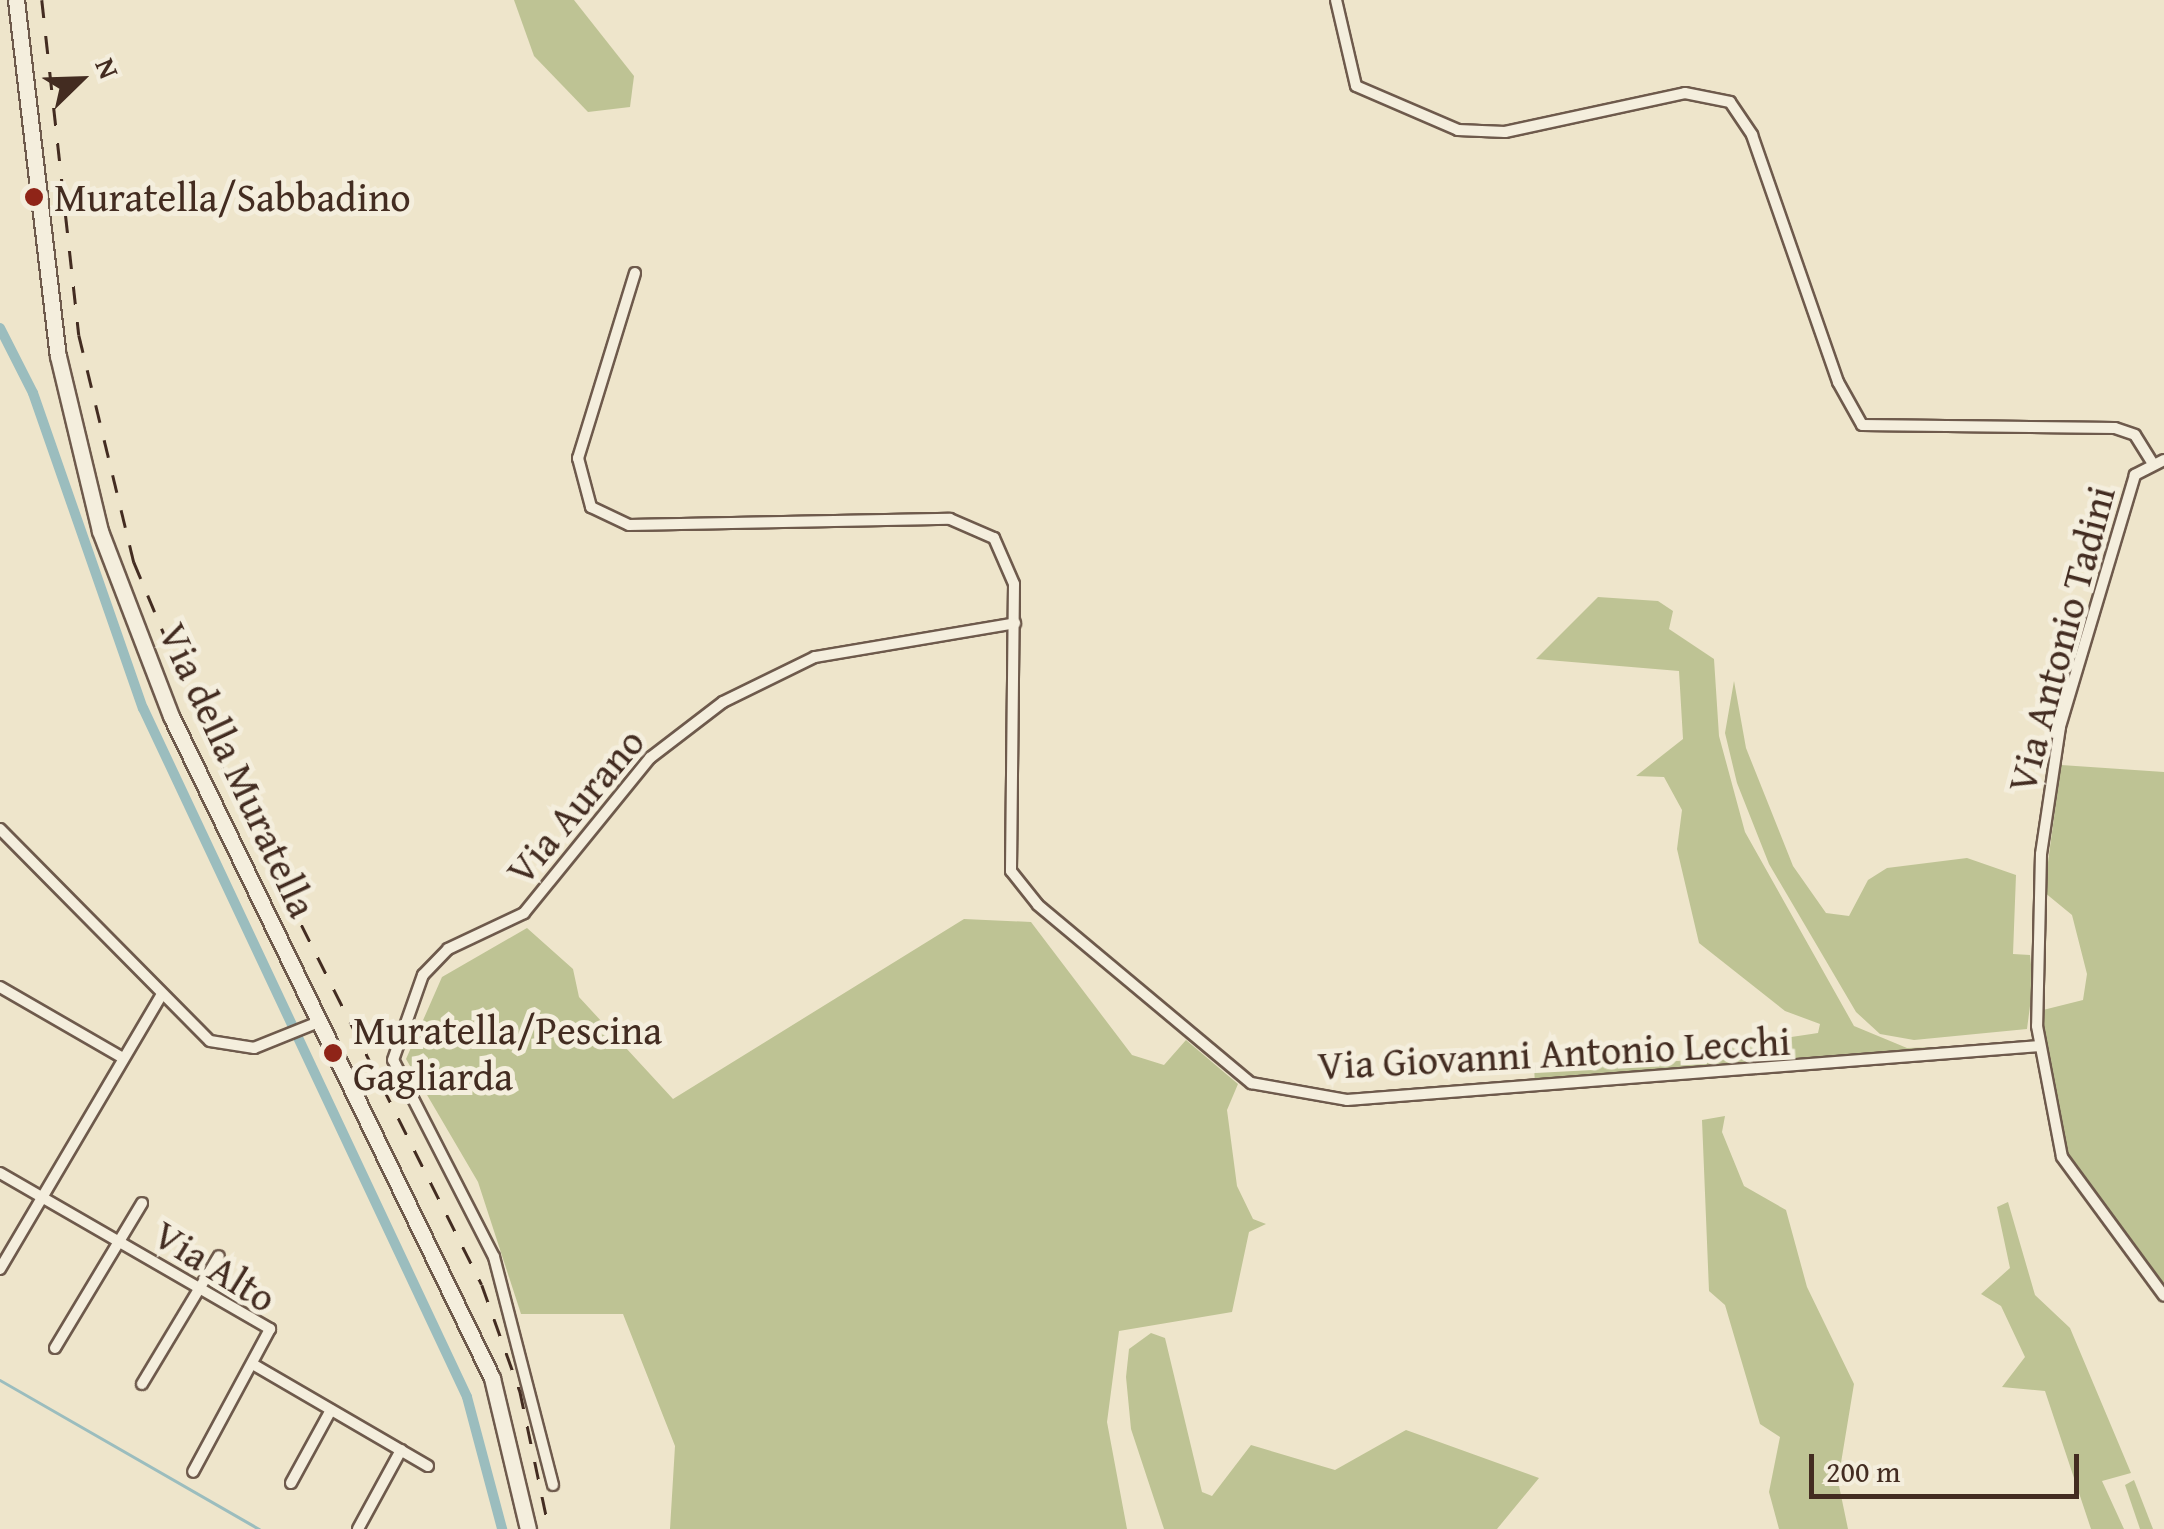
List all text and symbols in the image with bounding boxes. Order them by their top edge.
north arrow [30,30,130,130]
text: N [86,51,131,85]
place label: Muratella/Sabbadino [54,173,411,221]
marker: Muratella/Sabbadino [23,186,45,208]
street label: Via Antonio Tadini [1997,480,2125,798]
street label: Via della Muratella [149,615,327,925]
street label: Via Aurano [496,718,654,894]
place label: Muratella/Pescina Gagliarda [353,1006,662,1100]
street label: Via Giovanni Antonio Lecchi [1316,1017,1792,1089]
marker: Muratella/Pescina Gagliarda [322,1042,344,1064]
street label: Via Alto [145,1210,285,1322]
scale bar [1814,1434,2084,1496]
text: 200 m [1826,1449,1900,1493]

